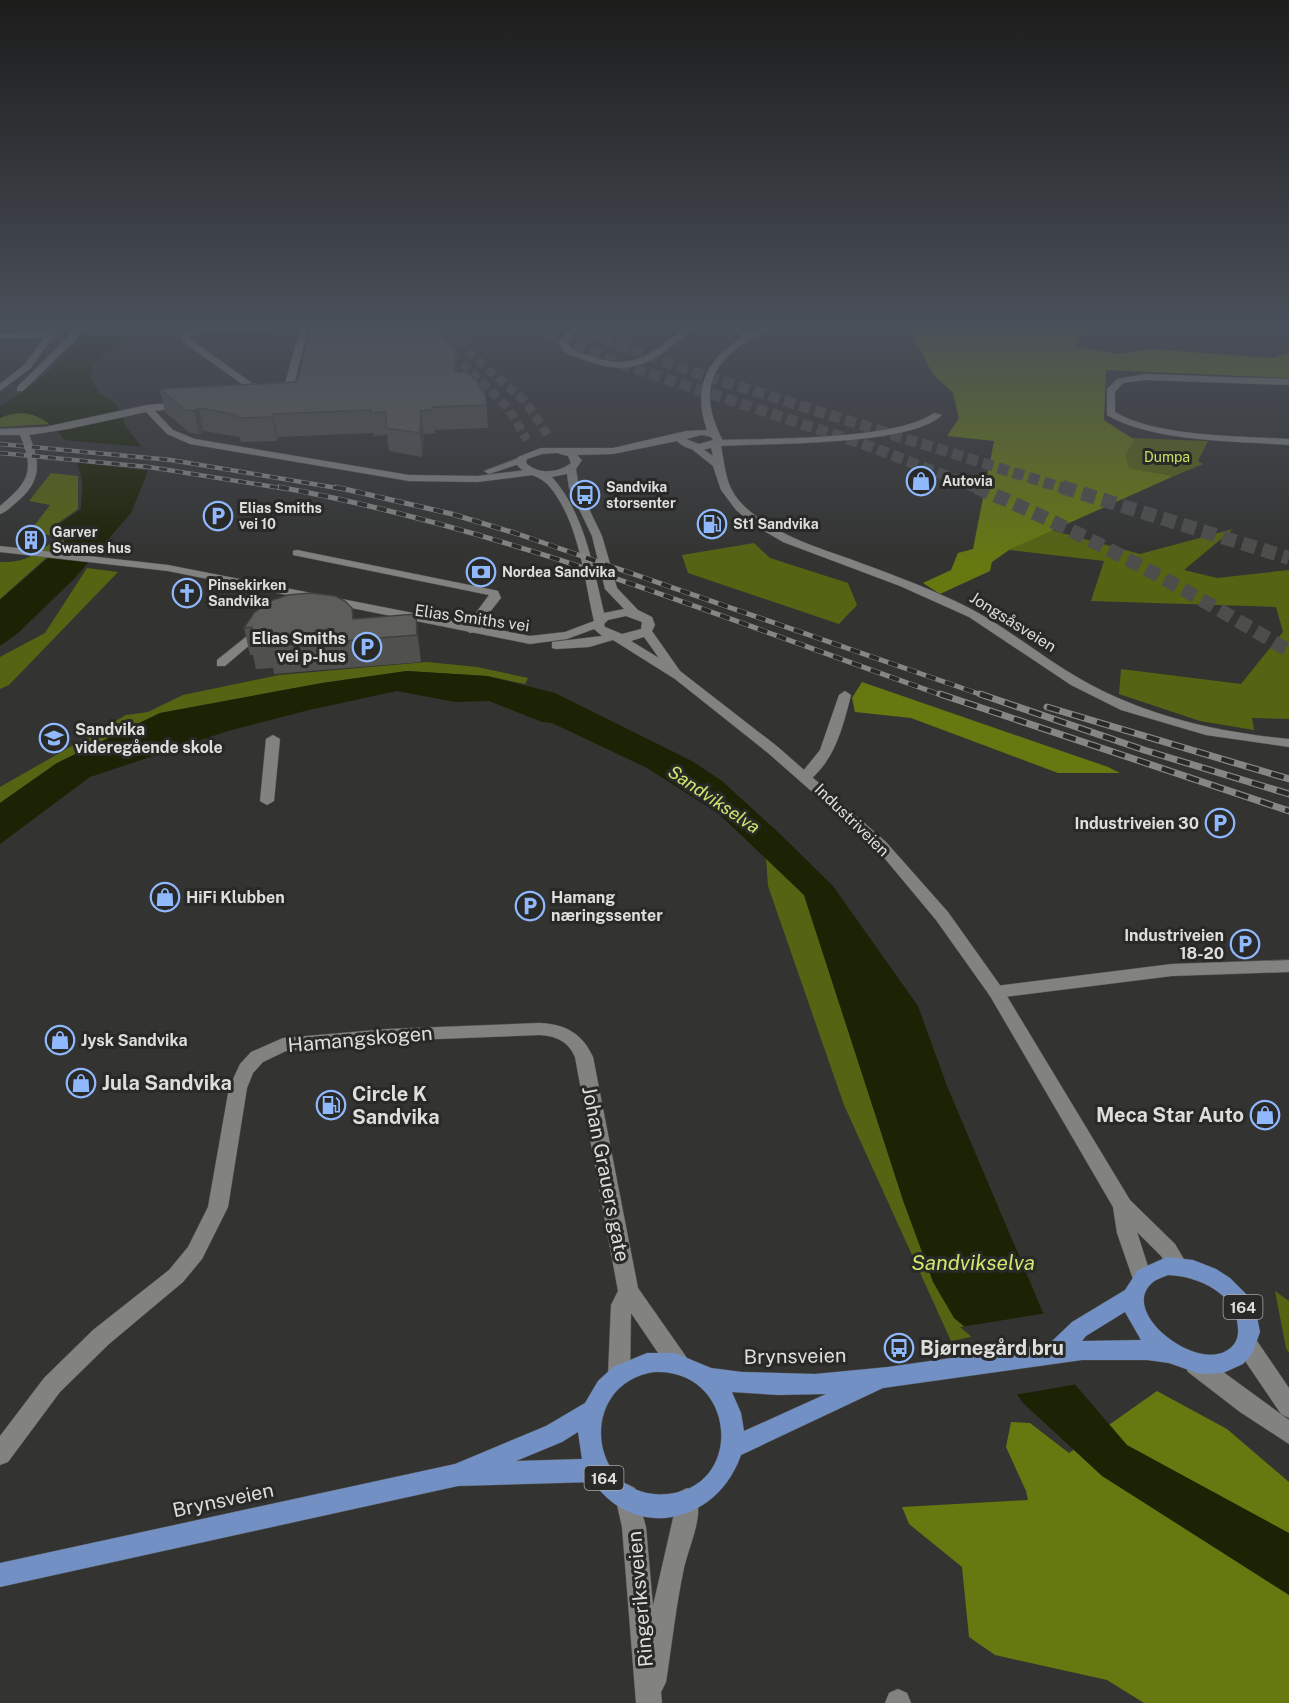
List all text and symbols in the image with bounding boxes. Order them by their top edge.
park label: Dumpa [1144,449,1190,465]
shop icon: Autovia [905,465,937,497]
place label: Autovia [942,473,993,489]
bus stop icon: Sandvika storsenter [569,479,601,511]
place label: Sandvika storsenter [606,479,676,511]
parking icon: Elias Smiths vei 10 [202,500,234,532]
place label: Elias Smiths vei 10 [239,500,322,532]
fuel station icon: St1 Sandvika [696,508,728,540]
place label: St1 Sandvika [733,516,819,532]
building icon: Garver Swanes hus [15,524,47,556]
place label: Garver Swanes hus [52,524,131,556]
bank icon: Nordea Sandvika [465,556,497,588]
place label: Nordea Sandvika [502,564,615,580]
church icon: Pinsekirken Sandvika [171,577,203,609]
place label: Pinsekirken Sandvika [208,577,286,609]
street label: Jongsåsveien [966,588,1060,656]
street label: Elias Smiths vei [413,601,531,635]
place label: Elias Smiths vei p-hus [251,629,346,666]
parking icon: Elias Smiths vei p-hus [351,631,383,663]
place label: Sandvika videregående skole [75,720,223,757]
school or university icon: Sandvika videregående skole [38,722,70,754]
water label: Sandvikselva [664,761,764,837]
street label: Industriveien [811,780,893,860]
parking icon: Industriveien 30 [1204,807,1236,839]
place label: Industriveien 30 [1075,814,1199,833]
shop icon: HiFi Klubben [149,881,181,913]
place label: HiFi Klubben [186,888,285,907]
place label: Hamang næringssenter [551,888,663,925]
parking icon: Hamang næringssenter [514,890,546,922]
place label: Industriveien 18-20 [1124,926,1224,963]
parking icon: Industriveien 18-20 [1229,928,1261,960]
street label: Hamangskogen [287,1021,433,1057]
shop icon: Jysk Sandvika [44,1024,76,1056]
place label: Jysk Sandvika [81,1031,187,1050]
shop icon: Jula Sandvika [65,1067,97,1099]
place label: Jula Sandvika [102,1071,232,1095]
place label: Circle K Sandvika [352,1082,439,1129]
street label: Johan Grauers gate [577,1084,635,1264]
fuel station icon: Circle K Sandvika [315,1089,347,1121]
shop icon: Meca Star Auto [1249,1099,1281,1131]
place label: Meca Star Auto [1096,1103,1244,1127]
water label: Sandvikselva [911,1250,1035,1275]
road number: 164 [1224,1295,1262,1319]
bus stop icon: Bjørnegård bru [883,1332,915,1364]
place label: Bjørnegård bru [920,1336,1064,1360]
street label: Brynsveien [743,1343,847,1369]
road number: 164 [584,1466,624,1490]
street label: Brynsveien [170,1478,276,1522]
street label: Ringeriksveien [622,1530,658,1668]

